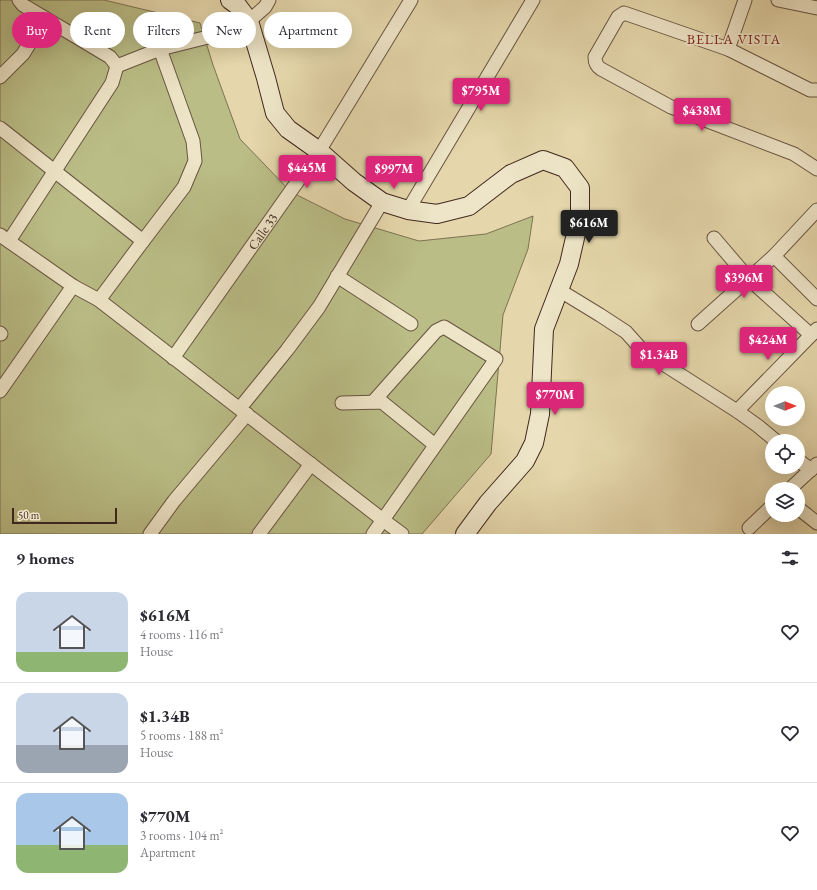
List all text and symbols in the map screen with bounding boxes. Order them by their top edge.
chip: Buy [12,12,62,48]
chip: Rent [70,12,125,48]
chip: Filters [133,12,194,48]
chip: New [202,12,256,48]
chip: Apartment [264,12,352,48]
district label: BELLA VISTA [687,30,781,48]
pin: $795M [453,78,509,112]
text: $795M [462,82,500,99]
pin: $438M [674,98,730,132]
text: $438M [683,102,721,119]
pin: $445M [279,155,335,189]
pin: $997M [366,156,422,190]
text: $445M [288,159,326,176]
text: $997M [375,160,413,177]
street label: Calle 33 [244,210,281,253]
pin: $616M [561,210,617,244]
text: $616M [570,214,608,231]
pin: $396M [716,265,772,299]
text: $396M [725,269,763,286]
pin: $424M [740,327,796,361]
text: $424M [749,331,787,348]
pin: $1.34B [626,342,692,376]
text: $1.34B [640,346,678,363]
pin: $770M [527,382,583,416]
text: $770M [536,386,574,403]
north arrow [765,386,805,426]
map controls [765,386,805,522]
button: locate [765,434,805,474]
button: layers [765,482,805,522]
scale bar [12,506,117,525]
text: 50 m [18,508,39,522]
text: 9 homes [16,547,74,569]
icon: filters [779,547,801,569]
text: $616M [140,604,190,626]
icon: home [48,608,96,656]
icon: heart [779,621,801,643]
text: 4 rooms · 116 m² [140,626,224,643]
text: House [140,643,173,660]
text: $1.34B [140,705,190,727]
icon: home [48,709,96,757]
icon: heart [779,722,801,744]
text: 5 rooms · 188 m² [140,727,224,744]
text: House [140,744,173,761]
text: $770M [140,805,190,827]
icon: home [48,809,96,857]
icon: heart [779,822,801,844]
text: 3 rooms · 104 m² [140,827,224,844]
text: Apartment [140,844,195,861]

